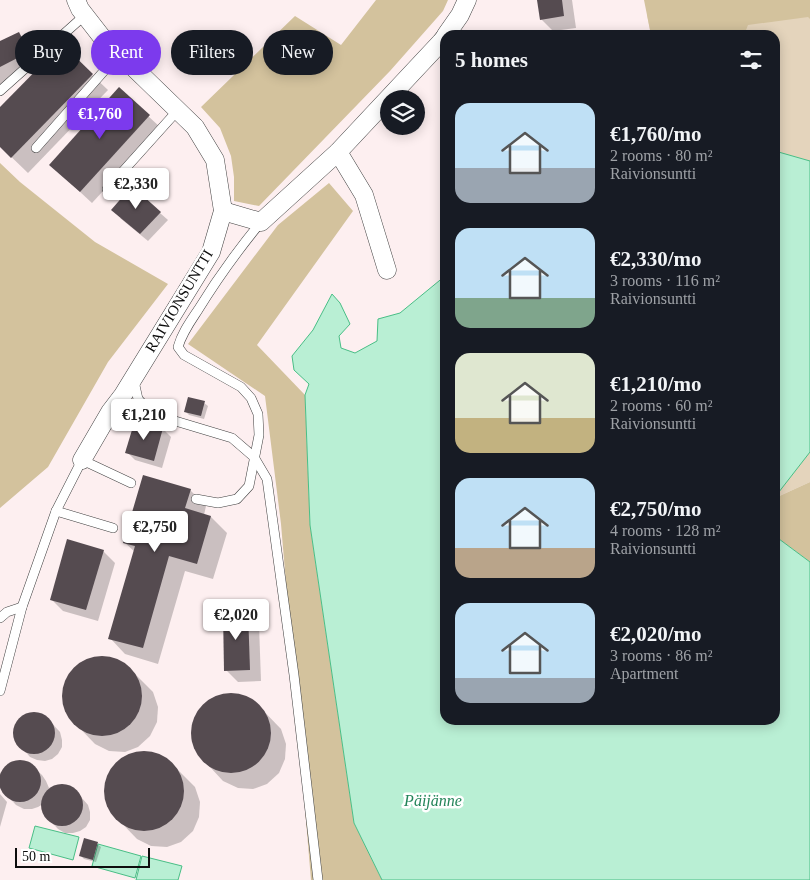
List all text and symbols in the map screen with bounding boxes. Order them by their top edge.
chip: Buy [15,30,81,75]
chip: Rent [91,30,161,75]
chip: Filters [171,30,253,75]
chip: New [263,30,333,75]
icon: filters [737,46,765,74]
text: 5 homes [455,48,528,72]
map controls [380,90,425,135]
button: layers [380,90,425,135]
pin: €1,760 [59,98,141,140]
text: €1,760 [78,105,122,122]
text: €1,760/mo [610,122,702,146]
icon: home [495,123,555,183]
text: 2 rooms · 80 m² [610,147,713,164]
text: Raivionsuntti [610,165,696,182]
pin: €2,330 [95,168,177,210]
text: €2,330 [114,175,158,192]
street label: RAIVIONSUNTTI [142,247,216,355]
text: €2,330/mo [610,247,702,271]
icon: home [495,248,555,308]
text: 3 rooms · 116 m² [610,272,720,289]
text: Raivionsuntti [610,290,696,307]
text: €1,210/mo [610,372,702,396]
icon: home [495,373,555,433]
text: 2 rooms · 60 m² [610,397,713,414]
pin: €1,210 [103,398,185,441]
text: €1,210 [122,406,166,423]
text: Raivionsuntti [610,415,696,432]
text: €2,750/mo [610,497,702,521]
icon: home [495,498,555,558]
pin: €2,750 [114,510,196,553]
text: €2,750 [133,518,177,535]
text: 4 rooms · 128 m² [610,522,721,539]
text: Raivionsuntti [610,540,696,557]
pin: €2,020 [195,598,277,641]
text: €2,020 [214,606,258,623]
text: €2,020/mo [610,622,702,646]
icon: home [495,623,555,683]
text: 3 rooms · 86 m² [610,647,713,664]
text: Apartment [610,665,678,682]
water label: Päijänne [403,792,462,810]
scale bar [15,845,150,868]
text: 50 m [22,849,50,864]

